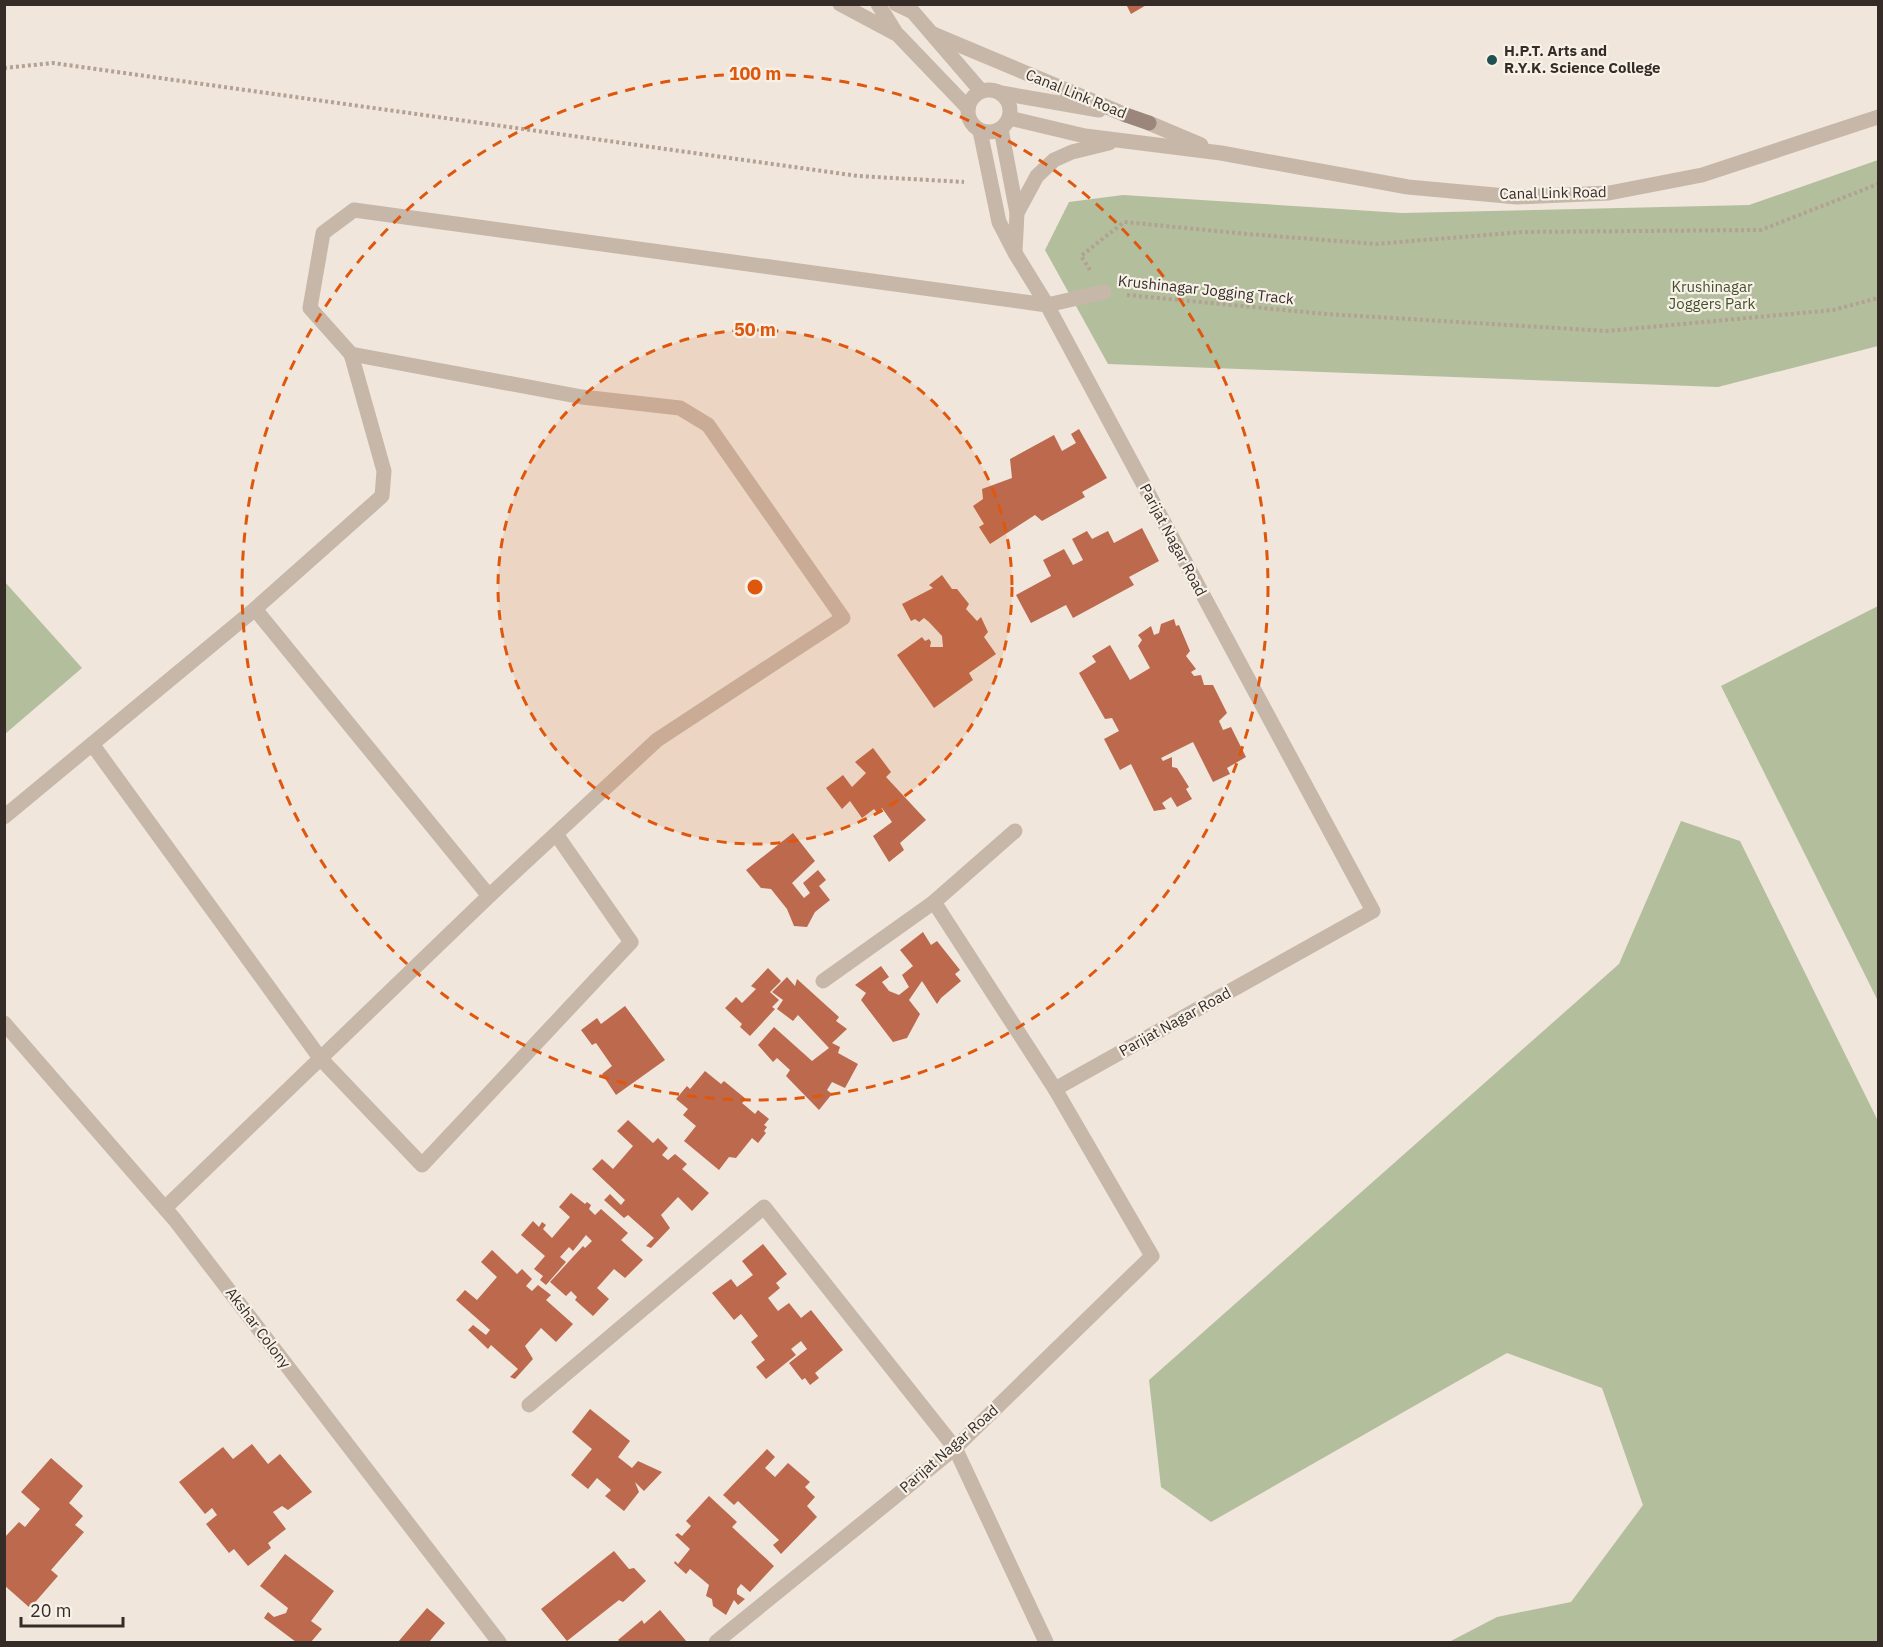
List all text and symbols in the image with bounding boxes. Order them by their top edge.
place label: H.P.T. Arts and R.Y.K. Science College [1504,41,1661,77]
marker: H.P.T. Arts and R.Y.K. Science College [1485,53,1499,67]
text: 100 m [729,62,781,85]
street label: Canal Link Road [1023,65,1129,122]
street label: Canal Link Road [1499,182,1607,203]
street label: Krushinagar Jogging Track [1117,271,1295,308]
park label: Krushinagar Joggers Park [1669,277,1755,313]
text: 50 m [734,318,776,341]
street label: Parijat Nagar Road [1136,480,1211,599]
centre of rings [745,577,765,597]
street label: Parijat Nagar Road [1116,983,1234,1060]
street label: Akshar Colony [222,1284,295,1372]
street label: Parijat Nagar Road [895,1401,1002,1497]
scale bar [21,1590,123,1628]
text: 20 m [30,1599,72,1622]

